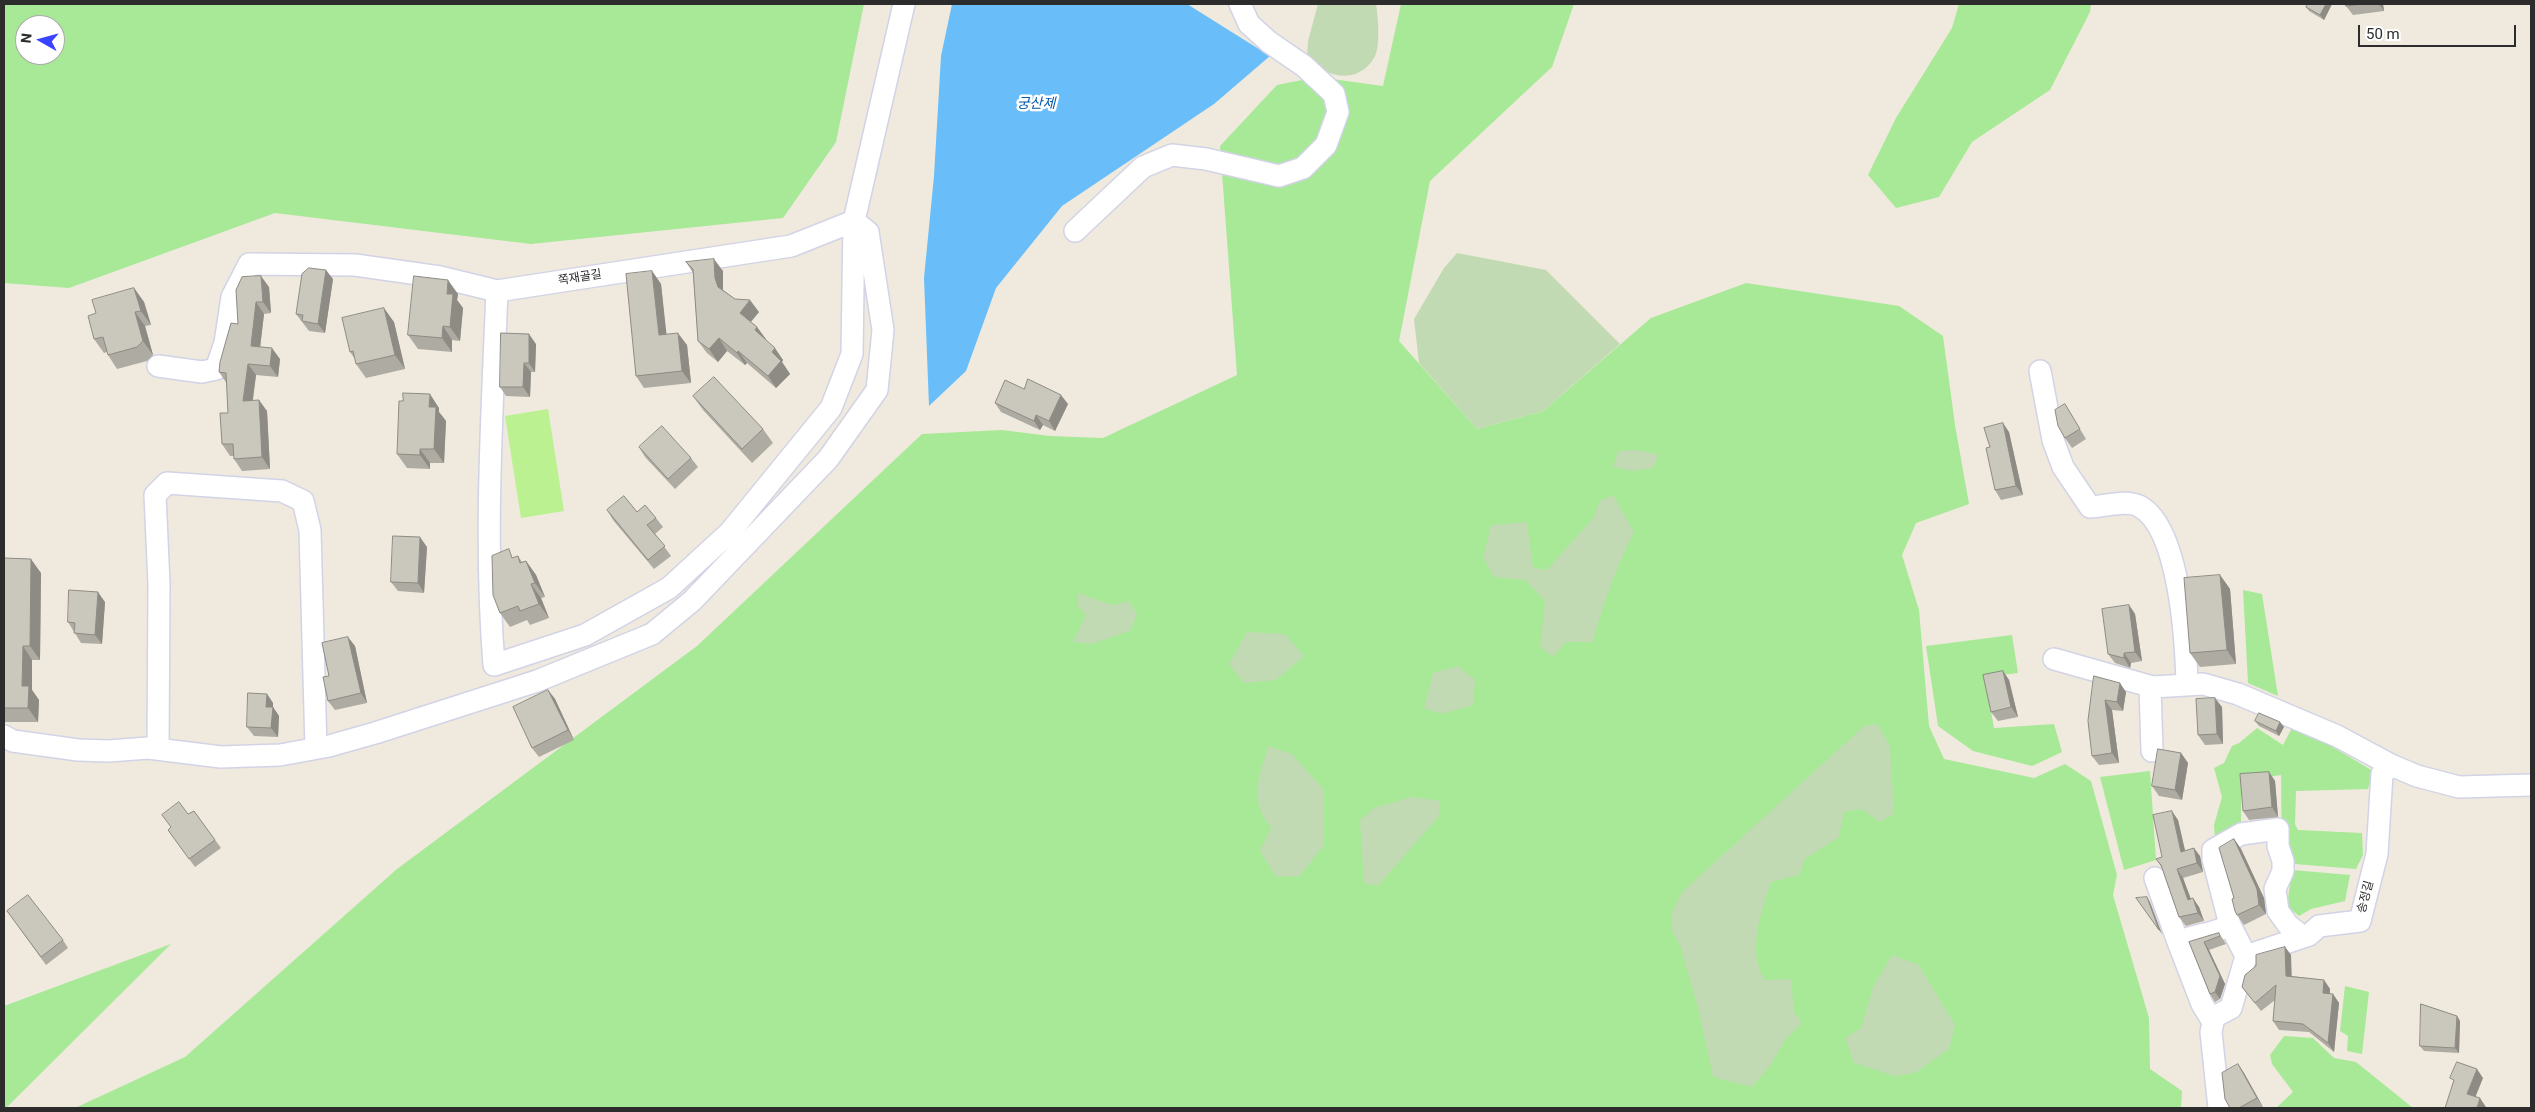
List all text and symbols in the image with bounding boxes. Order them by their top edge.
north arrow [15,15,65,65]
scale bar [2360,15,2518,47]
text: 50 m [2366,25,2400,43]
text: N [18,32,35,44]
water label: 궁산제 [1017,96,1055,112]
street label: 쪽재골길 [557,267,603,289]
street label: 송정길 [2355,879,2377,915]

